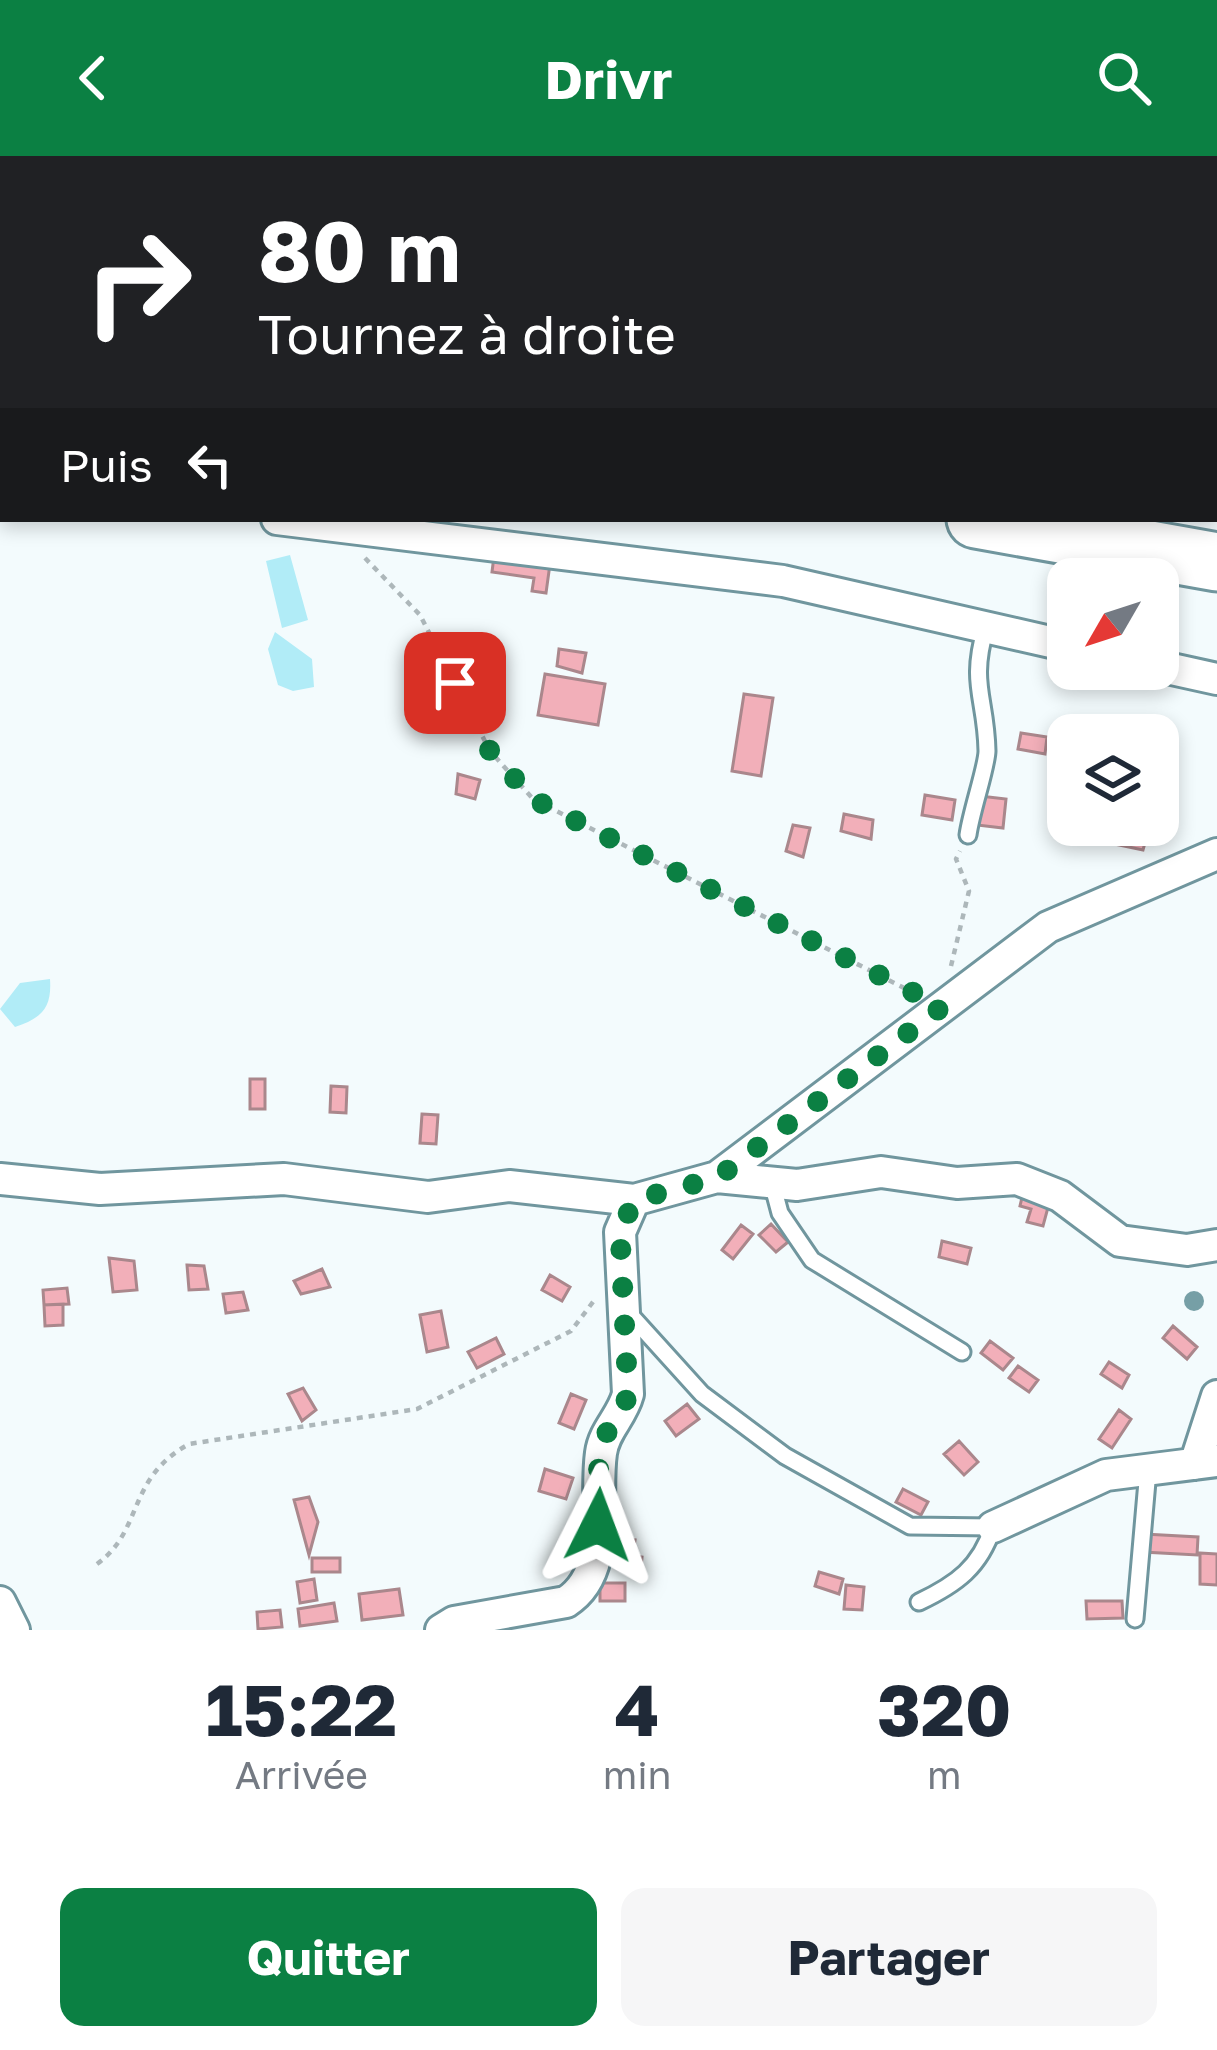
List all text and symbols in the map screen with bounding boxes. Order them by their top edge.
icon: back [60,45,126,111]
icon: search [1091,45,1157,111]
text: Drivr [545,46,672,111]
text: 80 m [258,200,461,300]
icon: right [60,204,216,360]
text: Tournez à droite [258,301,676,366]
icon: left [177,432,243,498]
text: Puis [60,438,153,492]
north arrow [1047,558,1179,690]
map controls [1047,558,1179,846]
pin [404,632,506,734]
icon: arrive [422,650,488,716]
button: layers [1047,714,1179,846]
position arrow [535,1462,661,1588]
text: 15:22 [205,1665,397,1752]
text: 4 [615,1665,660,1752]
text: 320 [877,1665,1012,1752]
text: Arrivée [235,1751,368,1798]
text: min [603,1751,672,1798]
text: m [927,1751,962,1798]
button: Quitter [60,1888,597,2026]
button: Partager [621,1888,1157,2026]

